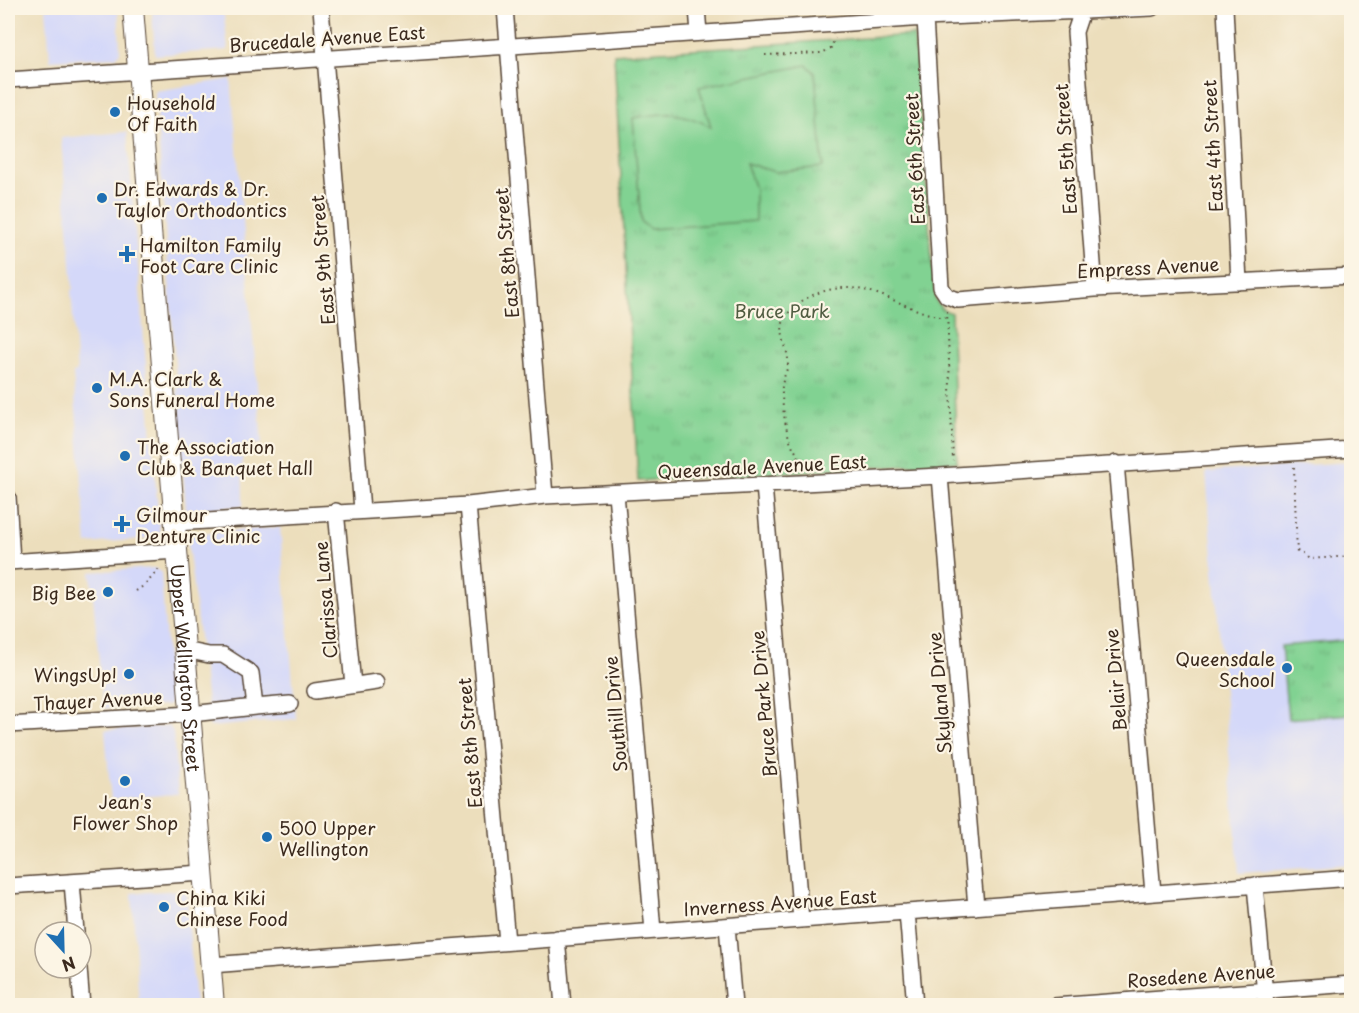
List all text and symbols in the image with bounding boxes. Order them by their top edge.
street label: Brucedale Avenue East [228,18,426,58]
street label: East 4th Street [1195,79,1229,213]
street label: East 5th Street [1047,83,1083,215]
place label: Household Of Faith [127,89,216,137]
street label: East 6th Street [897,93,931,225]
marker: Household Of Faith [108,105,122,119]
place label: Dr. Edwards & Dr. Taylor Orthodontics [114,175,287,223]
street label: East 8th Street [487,187,525,319]
marker: Dr. Edwards & Dr. Taylor Orthodontics [95,191,109,205]
street label: East 9th Street [303,194,341,326]
place label: Hamilton Family Foot Care Clinic [140,231,281,279]
marker: Hamilton Family Foot Care Clinic [118,245,136,263]
street label: Empress Avenue [1076,250,1220,284]
park label: Bruce Park [734,297,830,324]
place label: M.A. Clark & Sons Funeral Home [109,365,275,413]
marker: M.A. Clark & Sons Funeral Home [90,381,104,395]
place label: The Association Club & Banquet Hall [137,433,313,481]
street label: Queensdale Avenue East [657,447,867,485]
marker: The Association Club & Banquet Hall [118,449,132,463]
place label: Gilmour Denture Clinic [136,501,260,549]
marker: Gilmour Denture Clinic [113,515,131,533]
street label: Clarissa Lane [306,540,344,660]
street label: Upper Wellington Street [165,563,208,773]
place label: Big Bee [31,579,96,606]
marker: Big Bee [101,585,115,599]
street label: Belair Drive [1097,628,1133,732]
street label: Bruce Park Drive [743,630,783,778]
street label: Skyland Drive [920,631,958,755]
place label: Queensdale School [1175,645,1275,693]
street label: Southill Drive [596,655,634,773]
place label: WingsUp! [34,661,117,688]
marker: Queensdale School [1280,661,1294,675]
marker: WingsUp! [122,667,136,681]
street label: East 8th Street [450,677,488,809]
street label: Thayer Avenue [33,683,163,717]
marker: Jean's Flower Shop [118,774,132,788]
place label: Jean's Flower Shop [72,788,178,836]
place label: 500 Upper Wellington [279,814,376,862]
marker: 500 Upper Wellington [260,830,274,844]
street label: Inverness Avenue East [682,882,878,922]
place label: China Kiki Chinese Food [176,884,288,932]
marker: China Kiki Chinese Food [157,900,171,914]
north arrow [33,920,93,980]
text: N [59,951,79,978]
street label: Rosedene Avenue [1126,956,1276,994]

